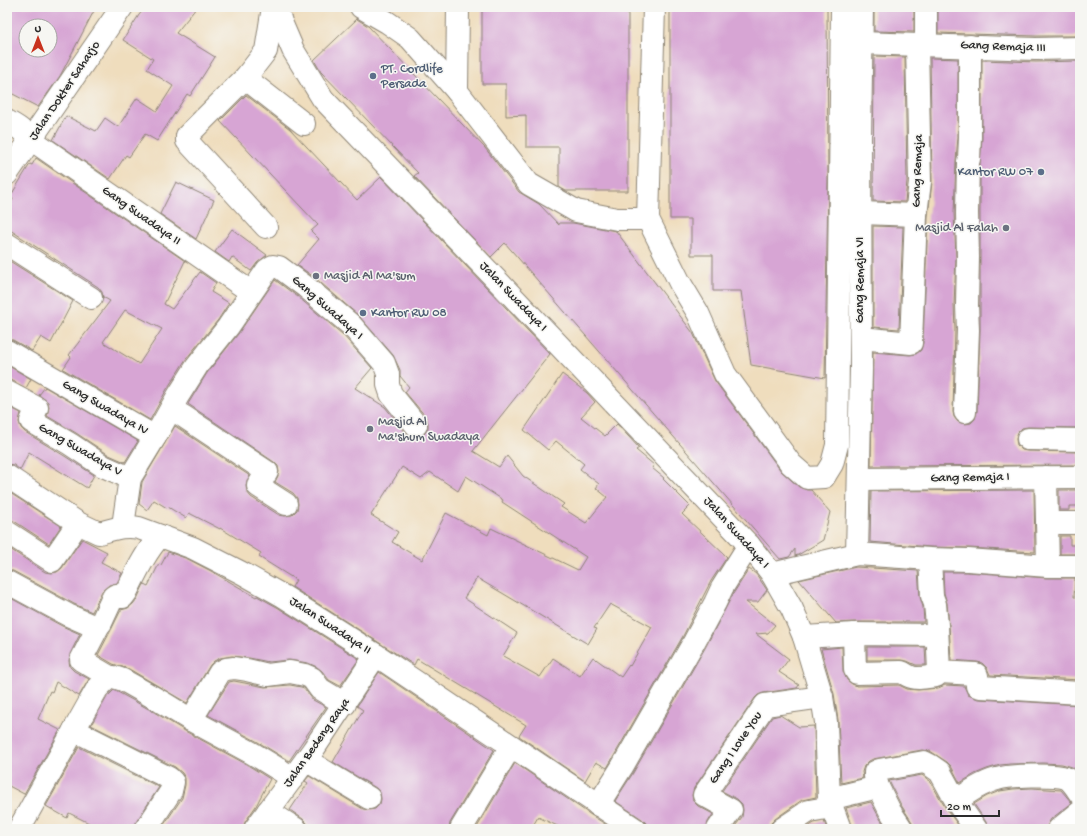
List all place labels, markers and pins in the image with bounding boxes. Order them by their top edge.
place label: PT. Cordlife Persada [380,62,443,92]
marker: PT. Cordlife Persada [368,71,378,81]
place label: Kantor RW 07 [958,165,1034,180]
marker: Kantor RW 07 [1036,167,1046,177]
place label: Masjid Al Falah [915,221,998,236]
marker: Masjid Al Falah [1001,223,1011,233]
place label: Masjid Al Ma'sum [324,269,416,284]
marker: Masjid Al Ma'sum [311,271,321,281]
place label: Kantor RW 08 [371,306,447,321]
marker: Kantor RW 08 [358,308,368,318]
place label: Masjid Al Ma'shum Swadaya [378,415,480,445]
marker: Masjid Al Ma'shum Swadaya [365,424,375,434]

